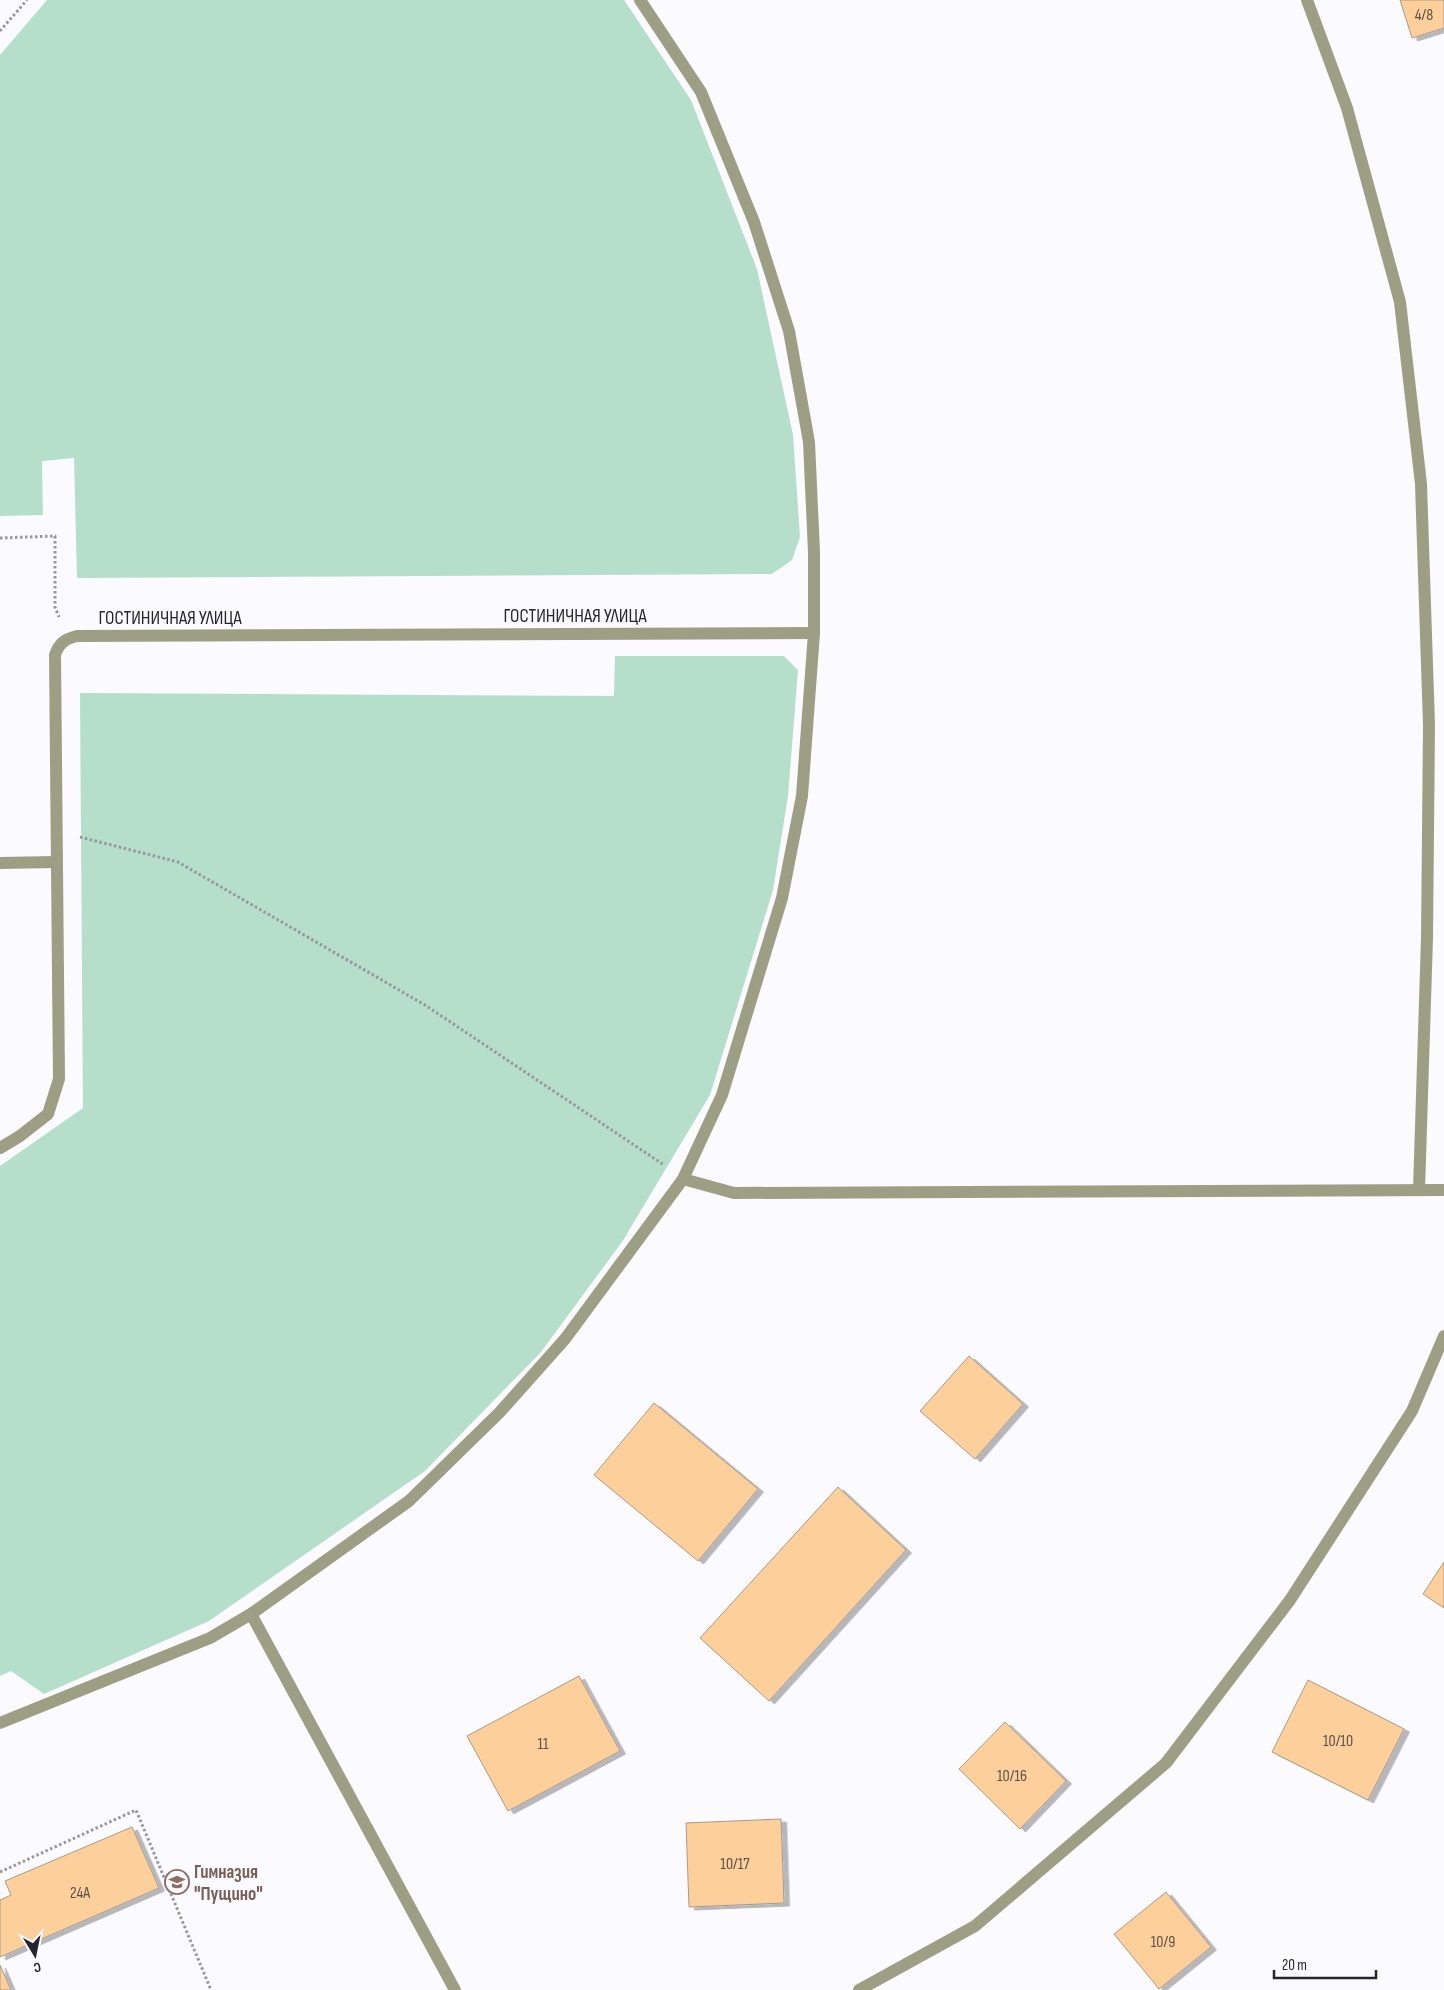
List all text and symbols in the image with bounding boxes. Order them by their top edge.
house number: 4/8 [1415,6,1433,25]
street label: ГОСТИНИЧНАЯ УЛИЦА [503,605,647,628]
street label: ГОСТИНИЧНАЯ УЛИЦА [98,607,242,630]
house number: 10/10 [1323,1732,1353,1751]
house number: 11 [537,1735,549,1754]
house number: 10/16 [997,1767,1027,1786]
house number: 10/17 [720,1855,750,1874]
place label: Гимназия "Пущино" [194,1861,263,1906]
school or university icon: Гимназия "Пущино" [164,1869,190,1895]
house number: 24А [70,1884,90,1903]
north arrow [10,1930,60,1980]
house number: 10/9 [1151,1933,1175,1952]
scale bar [1274,1948,1376,1980]
text: 20 m [1282,1956,1307,1975]
text: С [32,1958,42,1976]

